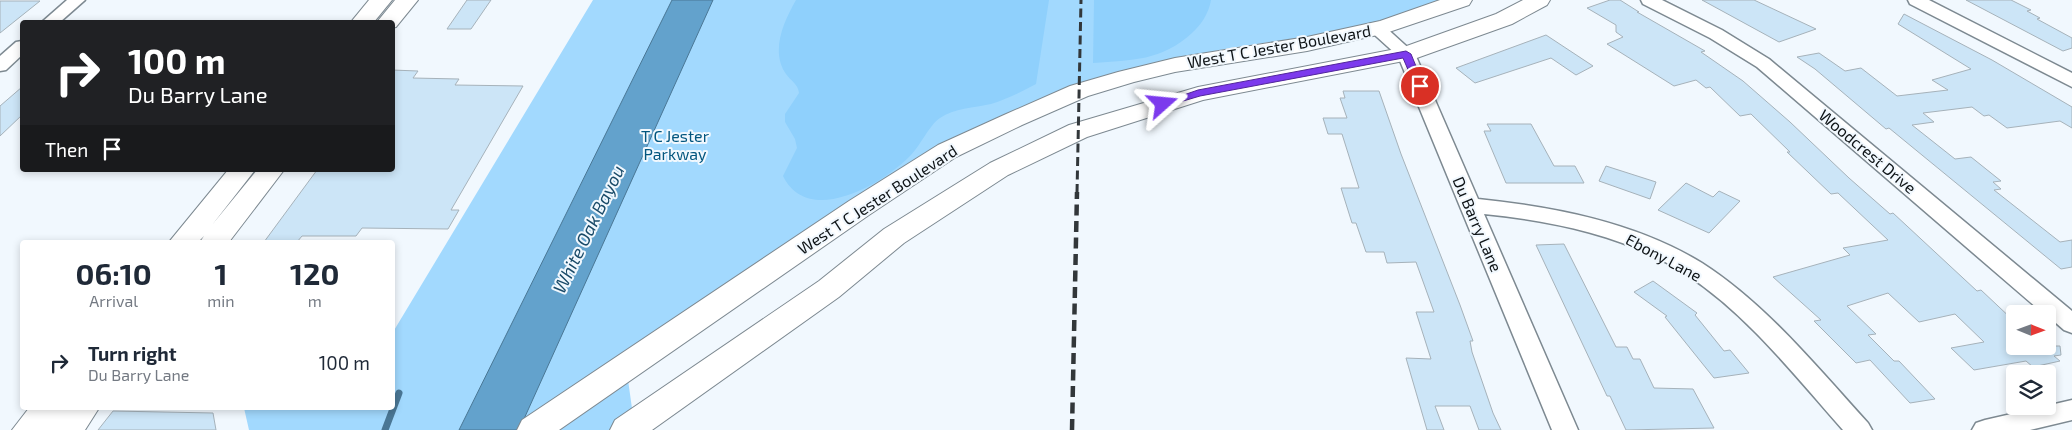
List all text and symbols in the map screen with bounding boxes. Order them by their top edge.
street label: West T C Jester Boulevard [1186,20,1372,72]
text: 100 m [128,39,226,81]
icon: right [45,40,110,105]
pin [1399,65,1441,107]
icon: arrive [1406,72,1434,100]
position arrow [1136,77,1188,129]
text: Du Barry Lane [128,81,267,107]
street label: Woodcrest Drive [1816,105,1920,197]
park label: T C Jester Parkway [641,126,710,163]
icon: arrive [98,135,126,163]
text: Then [45,138,88,161]
street label: West T C Jester Boulevard [794,140,960,258]
water label: White Oak Bayou [548,162,628,296]
street label: Du Barry Lane [1449,174,1507,274]
street label: Ebony Lane [1623,229,1705,285]
text: 06:10 [76,255,152,291]
text: 1 [214,255,227,291]
text: 120 [290,255,339,291]
text: Arrival [89,291,138,310]
text: min [207,291,235,310]
text: m [308,291,322,310]
north arrow [2006,305,2056,355]
map controls [2006,305,2056,415]
text: Turn right [88,342,176,365]
icon: right [45,349,73,377]
text: 100 m [319,351,370,374]
text: Du Barry Lane [88,365,189,384]
button: layers [2006,365,2056,415]

